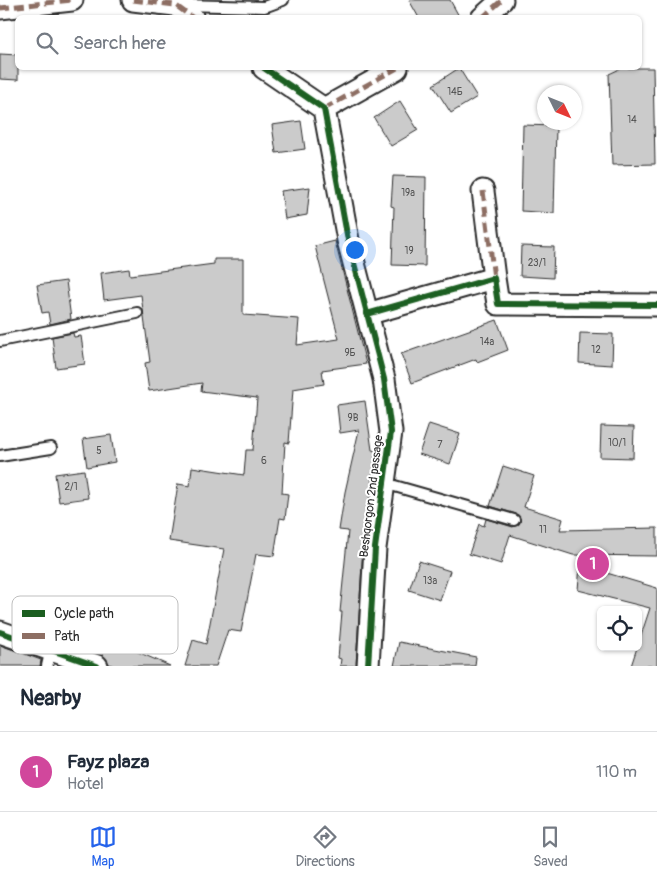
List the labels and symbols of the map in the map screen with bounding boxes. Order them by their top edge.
north arrow [537,85,582,130]
house number: 14Б [447,86,463,98]
house number: 14 [627,114,637,126]
house number: 19a [401,187,415,199]
your location [342,237,368,263]
house number: 19 [404,245,414,257]
house number: 23/1 [528,257,546,269]
house number: 14a [480,336,495,348]
house number: 12 [591,344,601,356]
house number: 9Б [344,347,356,359]
house number: 9B [348,412,359,424]
street label: Beshqorgon 2nd passage [357,434,386,558]
house number: 10/1 [608,437,626,449]
house number: 7 [437,439,443,451]
house number: 5 [96,445,102,457]
house number: 6 [261,455,267,467]
house number: 2/1 [64,481,78,493]
house number: 11 [539,524,547,536]
pin: 1 [577,545,609,583]
house number: 13а [423,575,437,587]
legend [12,596,178,654]
text: Cycle path [54,605,114,622]
text: Path [54,628,79,645]

